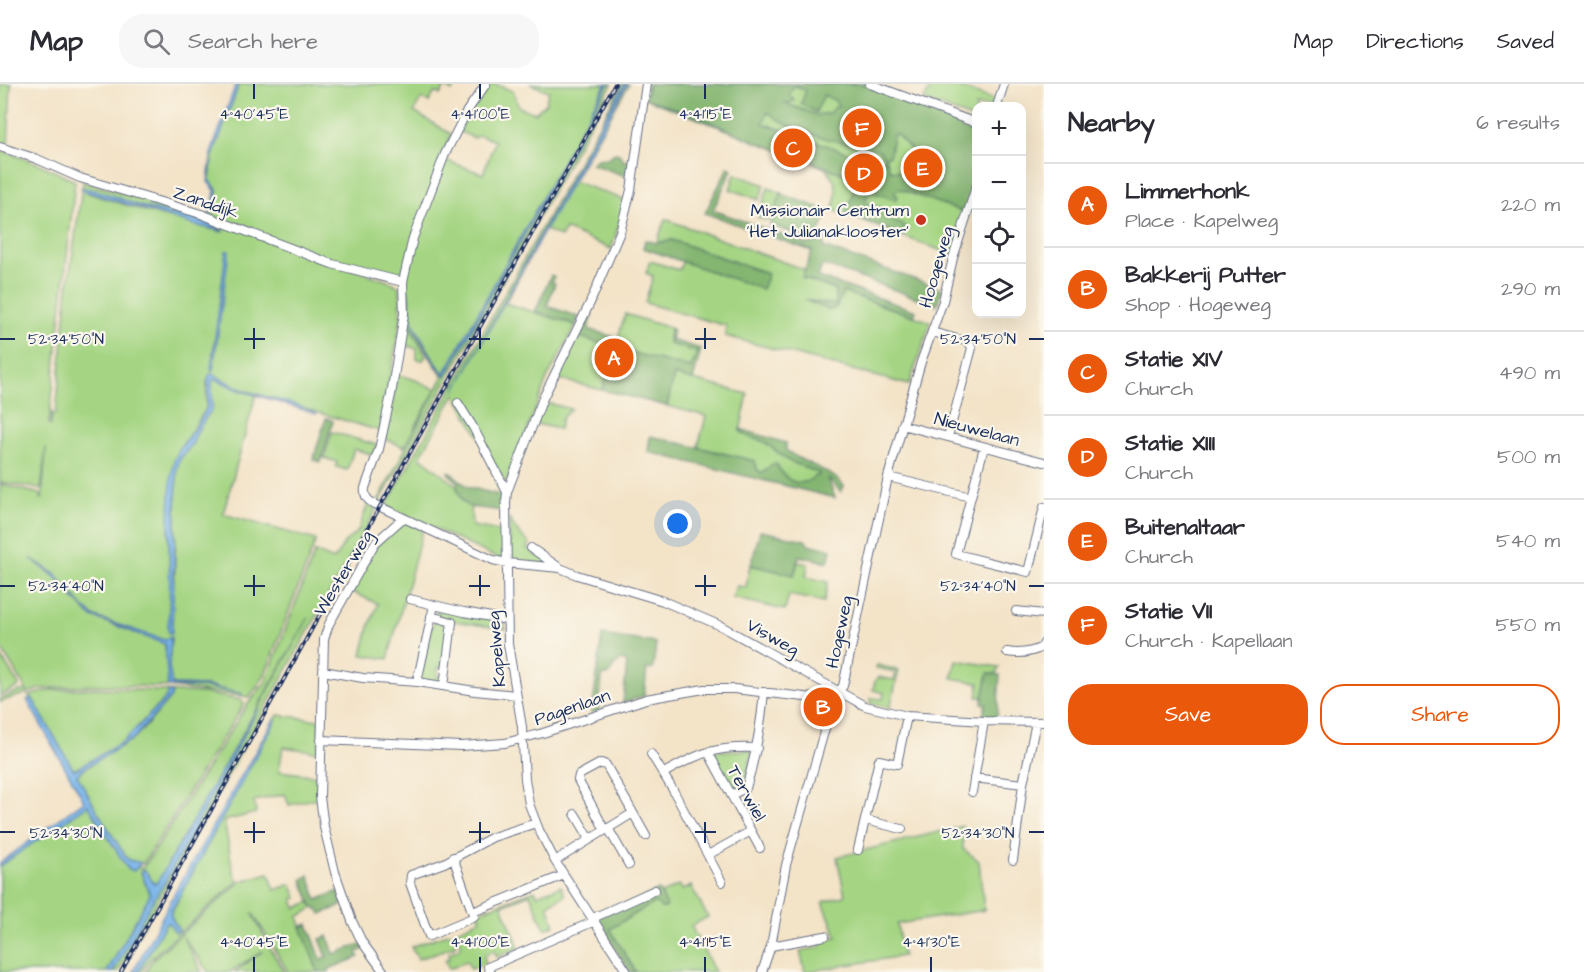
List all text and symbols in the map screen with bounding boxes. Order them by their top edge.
search box [119,14,539,68]
text: Map [30,22,83,61]
icon: search [140,25,173,58]
text: Search here [188,26,318,57]
text: Map [1293,27,1333,56]
text: Directions [1366,27,1464,56]
text: Saved [1497,27,1554,56]
map controls [972,102,1026,318]
button: + [972,102,1026,156]
text: 4°40'45"E [220,104,289,125]
text: 4°41'00"E [450,104,510,125]
text: 4°41'15"E [678,104,732,125]
text: Nearby [1068,105,1155,141]
pin: F [842,106,882,150]
text: 6 results [1476,109,1560,137]
pin: C [774,126,812,170]
pin: E [904,146,942,190]
pin: D [844,150,884,196]
button: − [972,156,1026,210]
text: Limmerhonk [1125,176,1250,207]
street label: Zanddijk [170,180,242,225]
text: A [1081,191,1094,219]
text: 220 m [1501,191,1560,219]
place label: Missionair Centrum 'Het Julianaklooster' [746,198,909,244]
text: Place · Kapelweg [1125,207,1278,235]
button: locate [972,210,1026,264]
marker: Missionair Centrum 'Het Julianaklooster' [914,213,928,227]
street label: Hoogeweg [913,223,961,311]
text: Bakkerij Putter [1125,260,1286,291]
button: layers [972,264,1026,318]
text: B [1080,275,1095,303]
text: 290 m [1501,275,1560,303]
text: Shop · Hogeweg [1125,291,1271,319]
text: 52°34'50"N [28,329,104,350]
text: 52°34'50"N [940,329,1016,350]
pin: A [594,336,634,380]
text: Statie XIV [1125,344,1222,375]
text: C [1080,359,1095,387]
text: 490 m [1499,359,1560,387]
text: Church [1125,375,1193,403]
street label: Nieuwelaan [931,406,1022,453]
text: Statie XIII [1125,428,1215,459]
text: D [1081,443,1094,471]
text: 500 m [1497,443,1560,471]
text: Church [1125,459,1193,487]
your location [663,509,692,538]
text: Buitenaltaar [1125,512,1245,543]
street label: Westerweg [308,526,380,621]
text: E [1082,527,1093,555]
text: 540 m [1496,527,1560,555]
text: Church [1125,543,1193,571]
text: 52°34'40"N [28,576,104,597]
text: 52°34'40"N [940,576,1016,597]
street label: Hogeweg [820,593,860,671]
text: Statie VII [1125,596,1213,627]
street label: Kapelweg [481,610,513,688]
text: F [1081,611,1094,639]
text: 550 m [1495,611,1560,639]
street label: Visweg [741,613,804,663]
text: Church · Kapellaan [1125,627,1293,655]
street label: Pagenlaan [531,683,614,733]
pin: B [804,684,842,730]
button: Save [1068,684,1308,745]
button: Share [1320,684,1560,745]
street label: Terwiel [721,761,772,826]
text: 52°34'30"N [30,823,102,844]
text: 52°34'30"N [942,823,1014,844]
text: 4°40'45"E [220,932,289,953]
text: 4°41'00"E [450,932,510,953]
text: 4°41'15"E [678,932,732,953]
text: 4°41'30"E [902,932,960,953]

